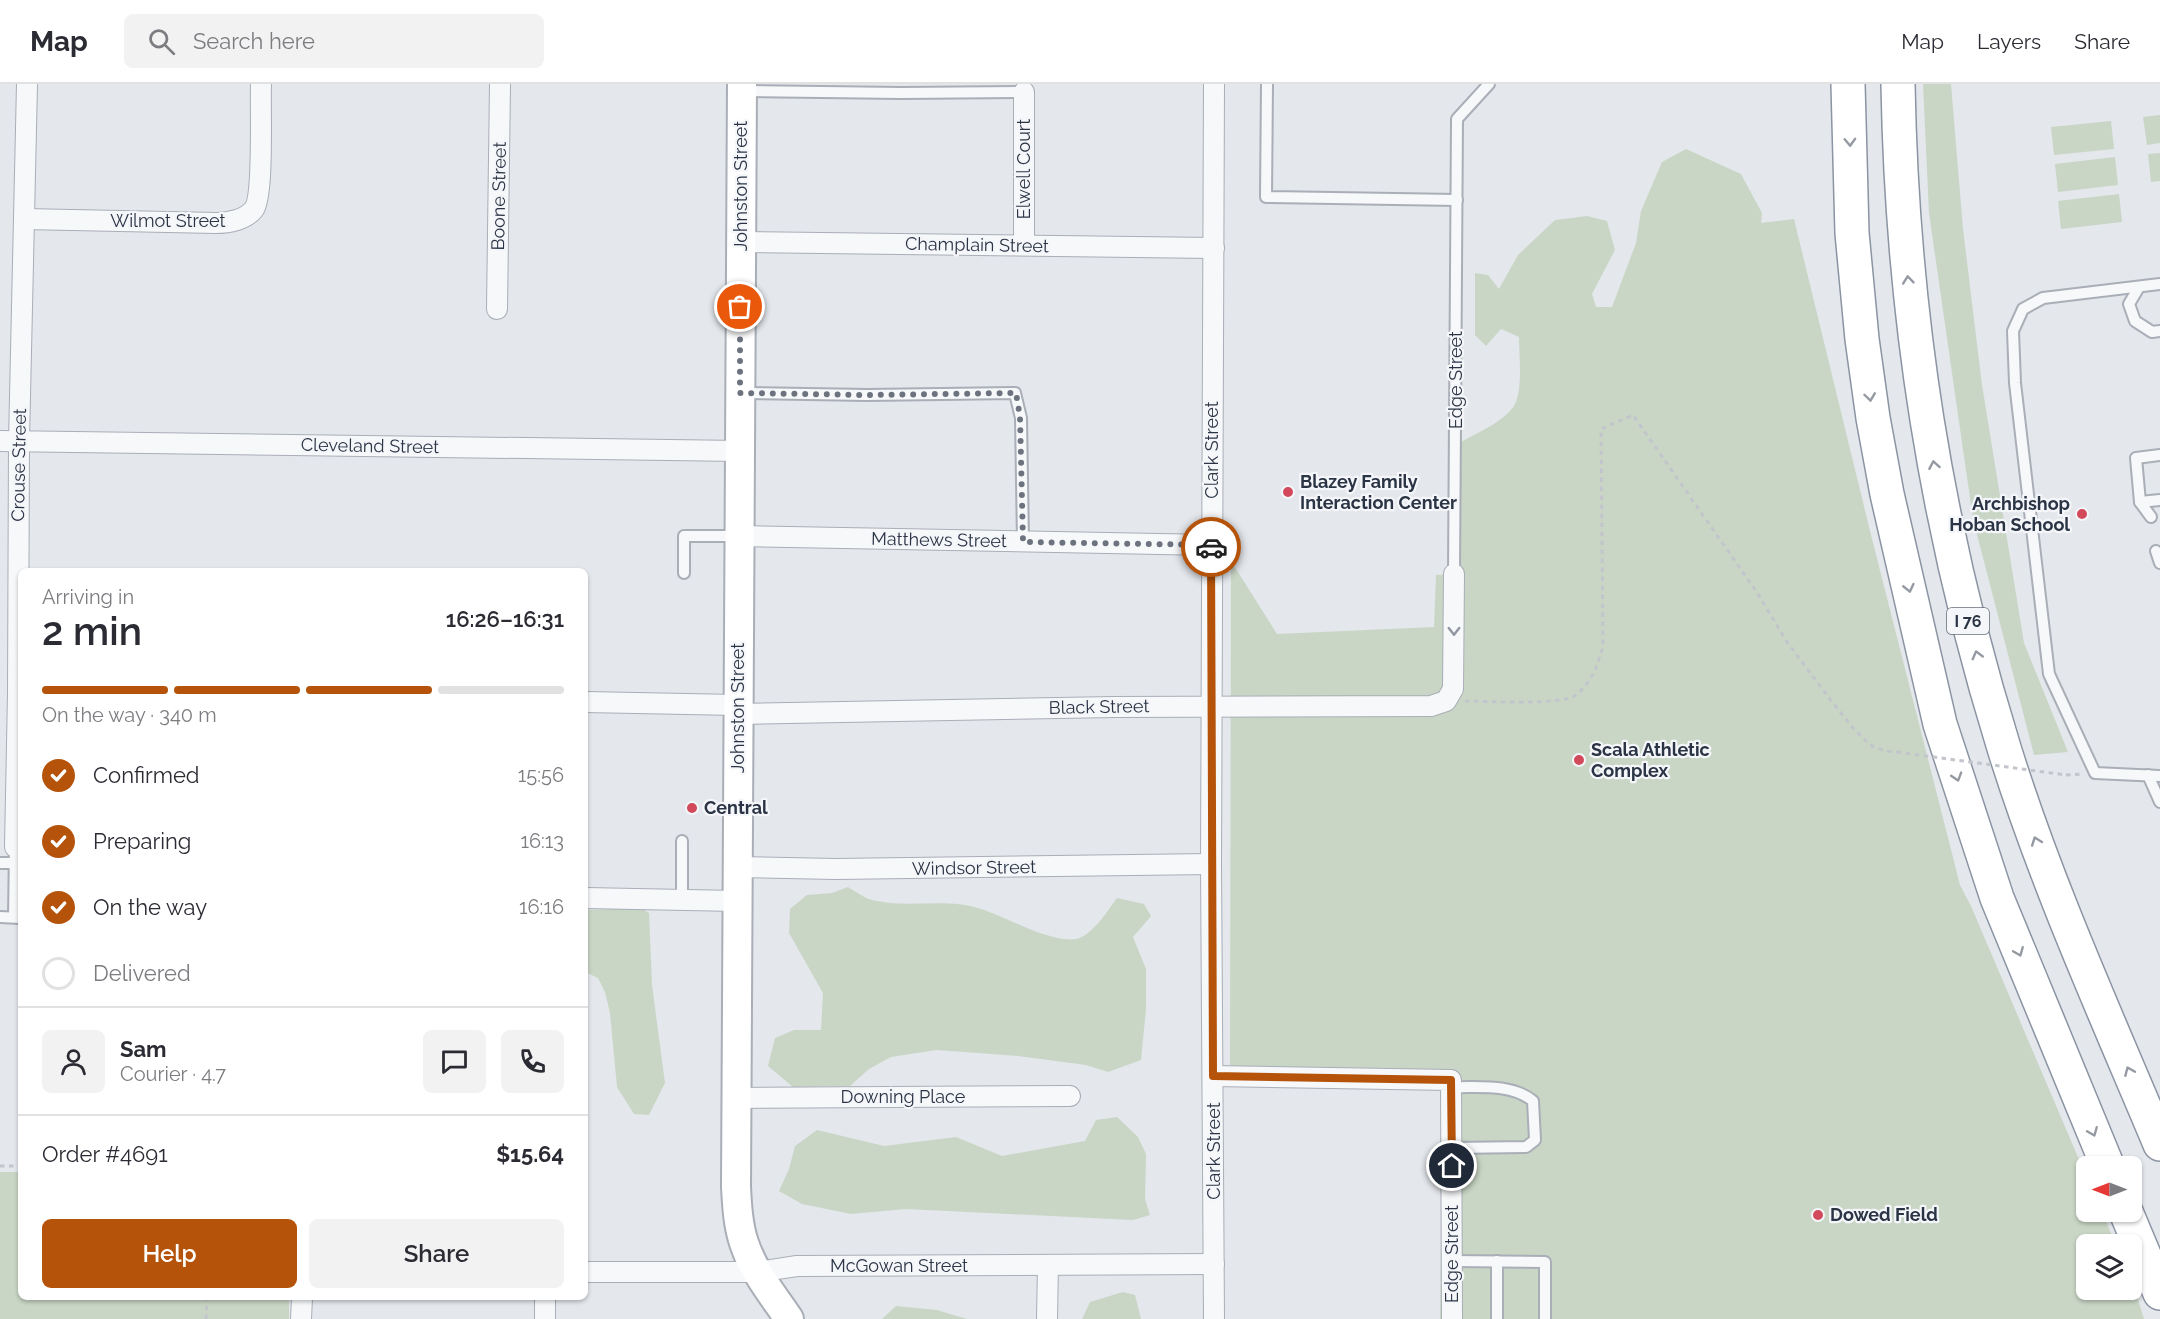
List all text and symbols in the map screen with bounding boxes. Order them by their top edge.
search box [124,14,544,68]
text: Map [30,25,88,58]
icon: search [145,25,178,58]
text: Search here [193,28,315,54]
text: Map [1901,29,1944,54]
text: Layers [1977,29,2041,54]
text: Share [2074,29,2130,54]
street label: Elwell Court [1013,119,1034,219]
street label: Johnston Street [730,121,751,251]
one-way arrow [1844,138,1856,147]
street label: Boone Street [487,141,510,251]
street label: Wilmot Street [110,210,226,231]
street label: Champlain Street [905,233,1049,256]
one-way arrow [1902,276,1915,285]
pin [714,281,765,332]
icon: bag [723,290,756,323]
street label: Edge Street [1445,331,1466,429]
one-way arrow [1864,393,1876,402]
street label: Clark Street [1201,401,1222,499]
street label: Crouse Street [7,408,30,522]
street label: Cleveland Street [301,434,439,457]
one-way arrow [1928,460,1940,470]
place label: Blazey Family Interaction Center [1300,471,1457,513]
marker: Blazey Family Interaction Center [1281,485,1295,499]
place label: Archbishop Hoban School [1949,493,2070,535]
marker: Archbishop Hoban School [2075,507,2089,521]
courier [1181,517,1241,577]
street label: Matthews Street [871,528,1007,551]
icon: car [1195,531,1228,564]
one-way arrow [1902,583,1915,593]
text: Arriving in [42,585,134,609]
text: 16:26–16:31 [446,606,564,632]
text: 2 min [42,608,142,654]
road number: I 76 [1947,608,1989,634]
one-way arrow [1448,627,1460,636]
street label: Johnston Street [727,643,748,773]
one-way arrow [1972,650,1984,661]
street label: Black Street [1049,695,1149,718]
text: On the way · 340 m [42,703,217,727]
place label: Scala Athletic Complex [1591,739,1710,781]
marker: Scala Athletic Complex [1572,753,1586,767]
icon: check [42,759,75,792]
text: Confirmed [93,762,200,788]
text: 15:56 [518,763,564,787]
one-way arrow [1950,771,1962,782]
place label: Central [704,797,768,818]
marker: Central [685,801,699,815]
icon: check [42,825,75,858]
text: Preparing [93,828,191,854]
text: 16:13 [520,829,564,853]
one-way arrow [2031,836,2043,847]
street label: Windsor Street [912,856,1036,879]
icon: check [42,891,75,924]
text: On the way [93,894,207,920]
text: 16:16 [519,895,564,919]
one-way arrow [2012,946,2024,957]
text: Delivered [93,960,191,986]
button: person [42,1030,105,1093]
button: chat [423,1030,486,1093]
button: phone [501,1030,564,1093]
text: Sam [120,1036,167,1062]
text: Courier · 4.7 [120,1062,226,1086]
one-way arrow [2124,1066,2136,1077]
street label: Downing Place [841,1086,966,1107]
street label: Clark Street [1203,1102,1224,1200]
one-way arrow [2086,1126,2098,1137]
pin [1426,1140,1477,1191]
text: Order #4691 [42,1141,168,1167]
text: $15.64 [496,1141,564,1167]
icon: home [1435,1149,1468,1182]
north arrow [2076,1156,2142,1222]
map controls [2076,1156,2142,1300]
place label: Dowed Field [1830,1204,1938,1225]
street label: Edge Street [1441,1205,1462,1303]
marker: Dowed Field [1811,1208,1825,1222]
button: Help [42,1219,297,1288]
button: Share [309,1219,564,1288]
button: layers [2076,1234,2142,1300]
street label: McGowan Street [830,1255,968,1276]

